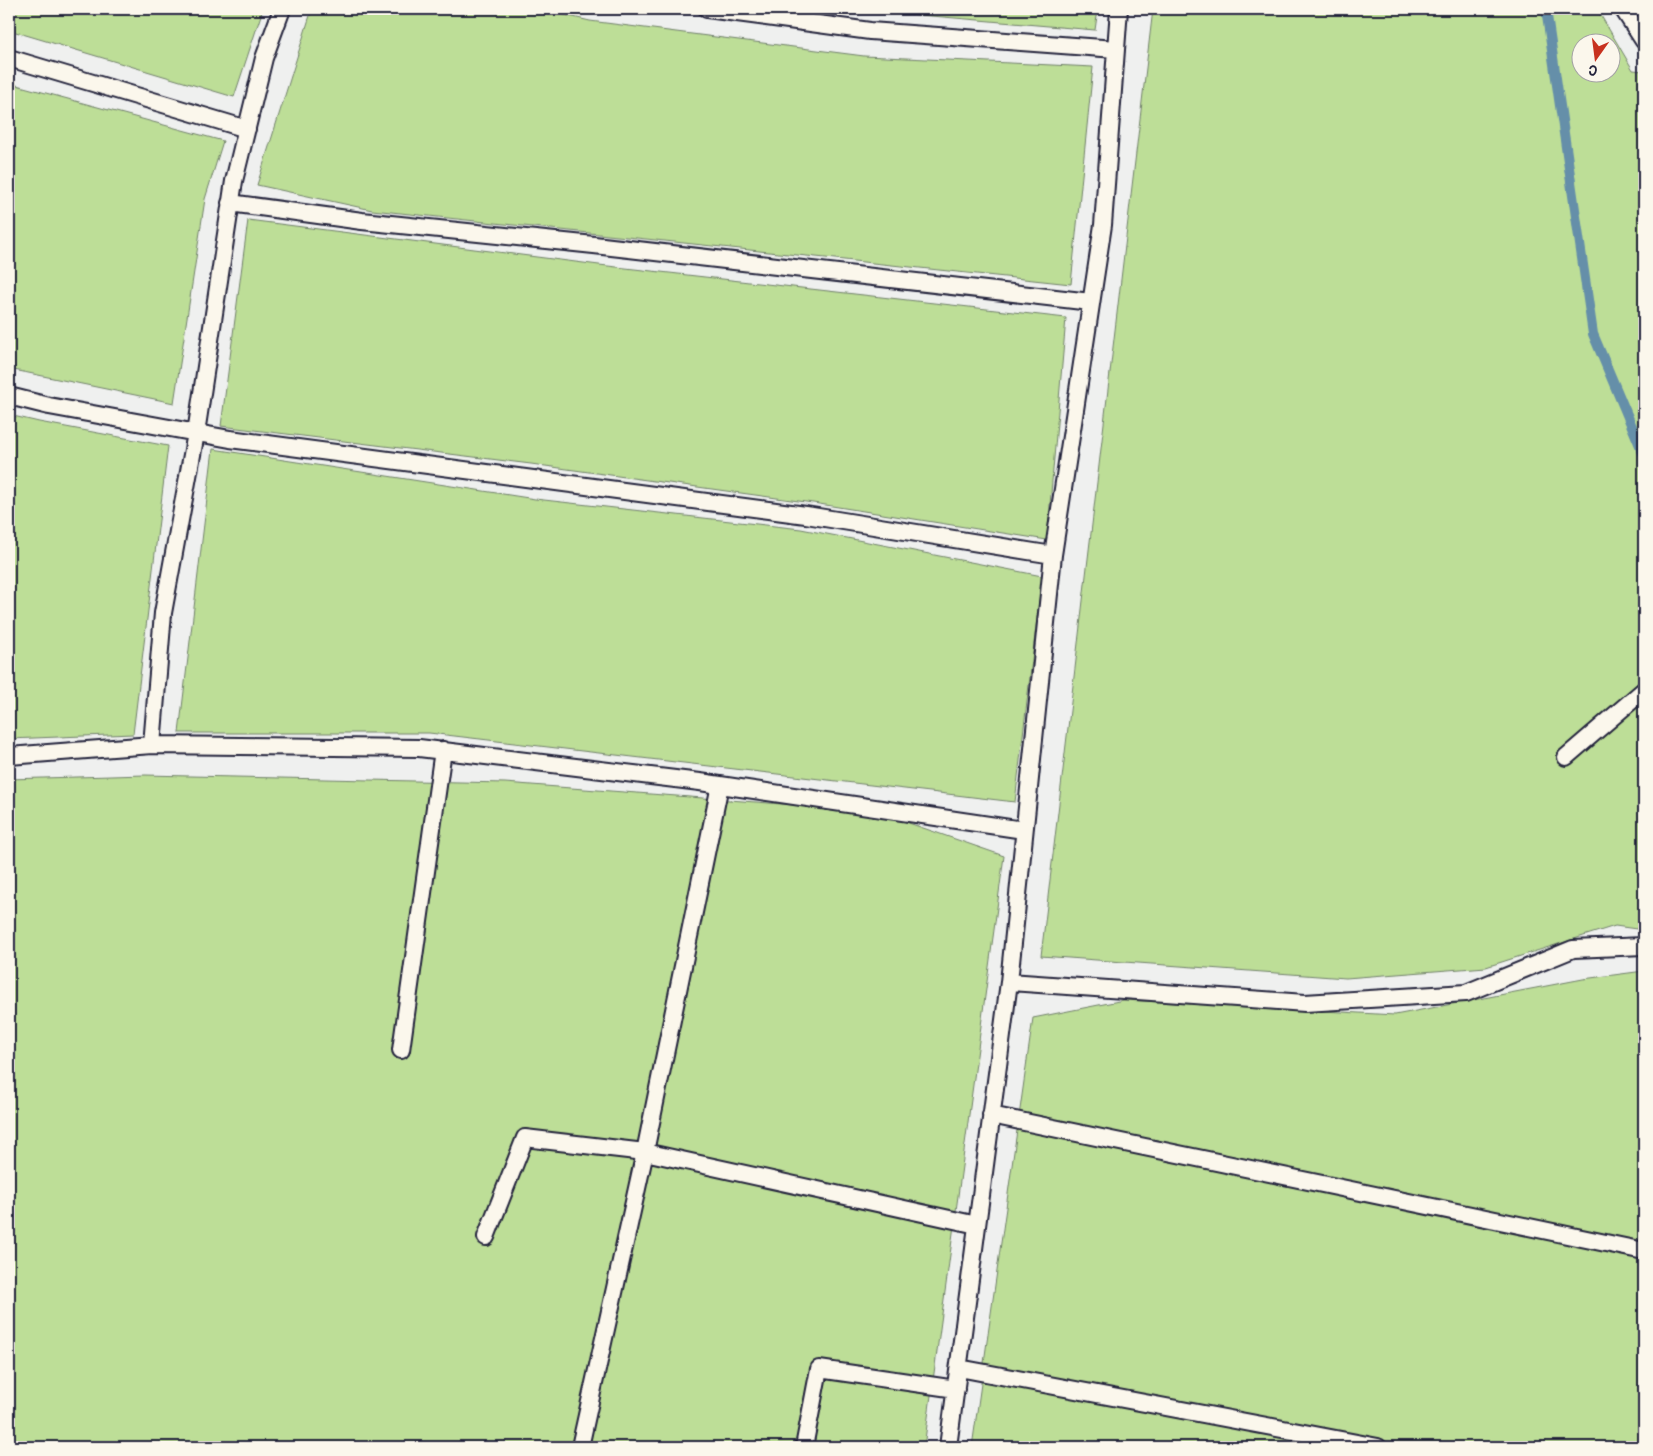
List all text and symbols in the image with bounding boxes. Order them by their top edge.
north arrow [1570,32,1620,82]
text: С [1586,61,1599,79]

